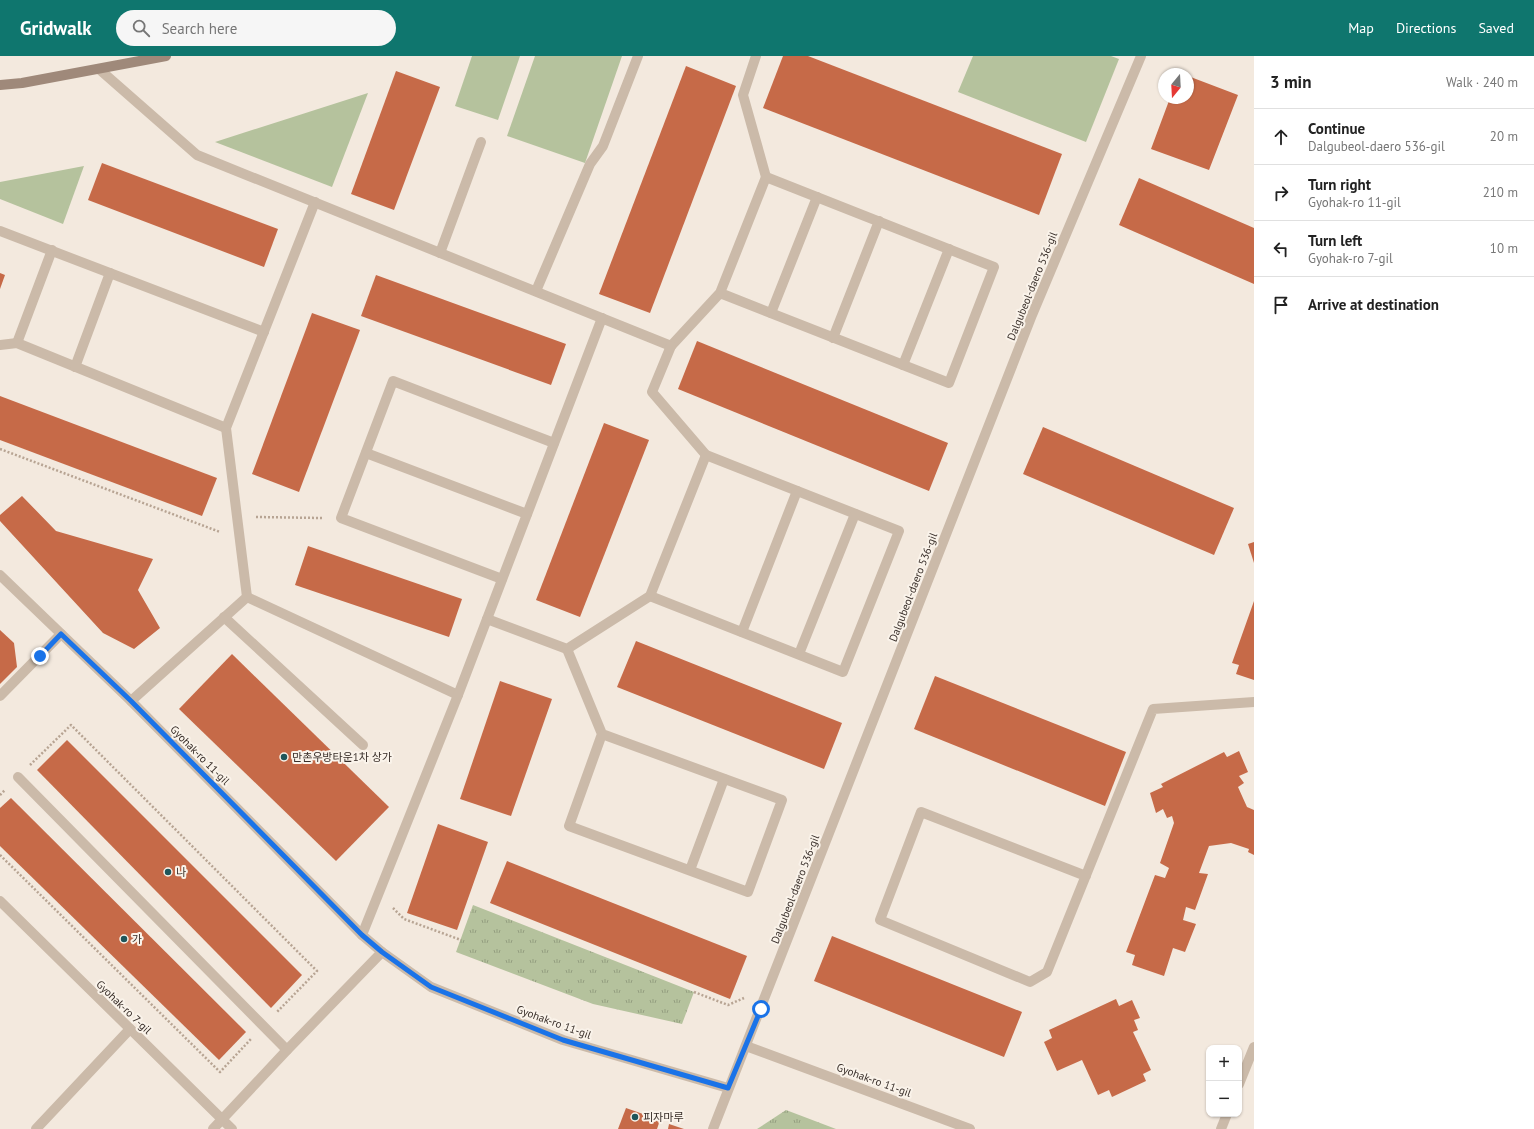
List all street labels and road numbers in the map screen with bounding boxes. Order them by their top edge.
street label: Dalgubeol-daero 536-gil [1004,229,1060,342]
street label: Dalgubeol-daero 536-gil [886,530,941,644]
street label: Gyohak-ro 11-gil [167,722,233,788]
street label: Dalgubeol-daero 536-gil [768,832,823,946]
street label: Gyohak-ro 7-gil [93,977,155,1037]
street label: Gyohak-ro 11-gil [515,1002,594,1042]
street label: Gyohak-ro 11-gil [835,1060,914,1100]

